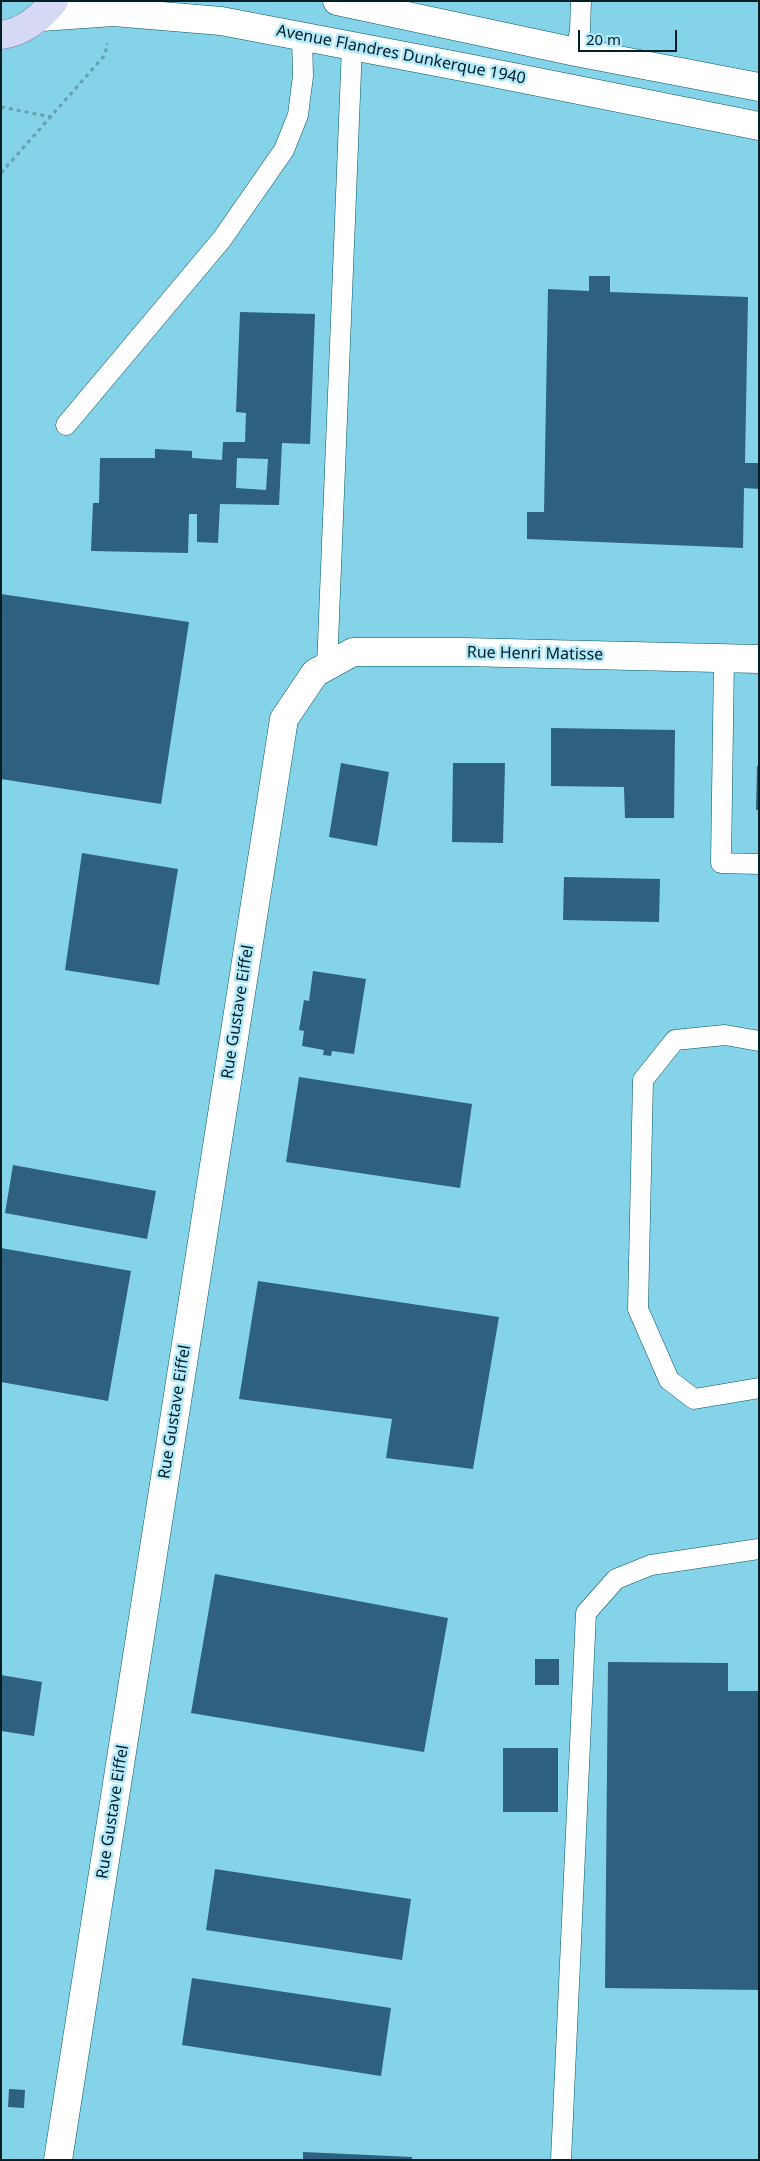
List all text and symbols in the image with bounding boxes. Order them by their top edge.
scale bar [580,20,679,52]
street label: Avenue Flandres Dunkerque 1940 [275,21,527,89]
text: 20 m [586,29,621,49]
street label: Rue Henri Matisse [467,643,603,665]
street label: Rue Gustave Eiffel [218,944,258,1080]
street label: Rue Gustave Eiffel [155,1344,195,1480]
street label: Rue Gustave Eiffel [93,1744,133,1880]

